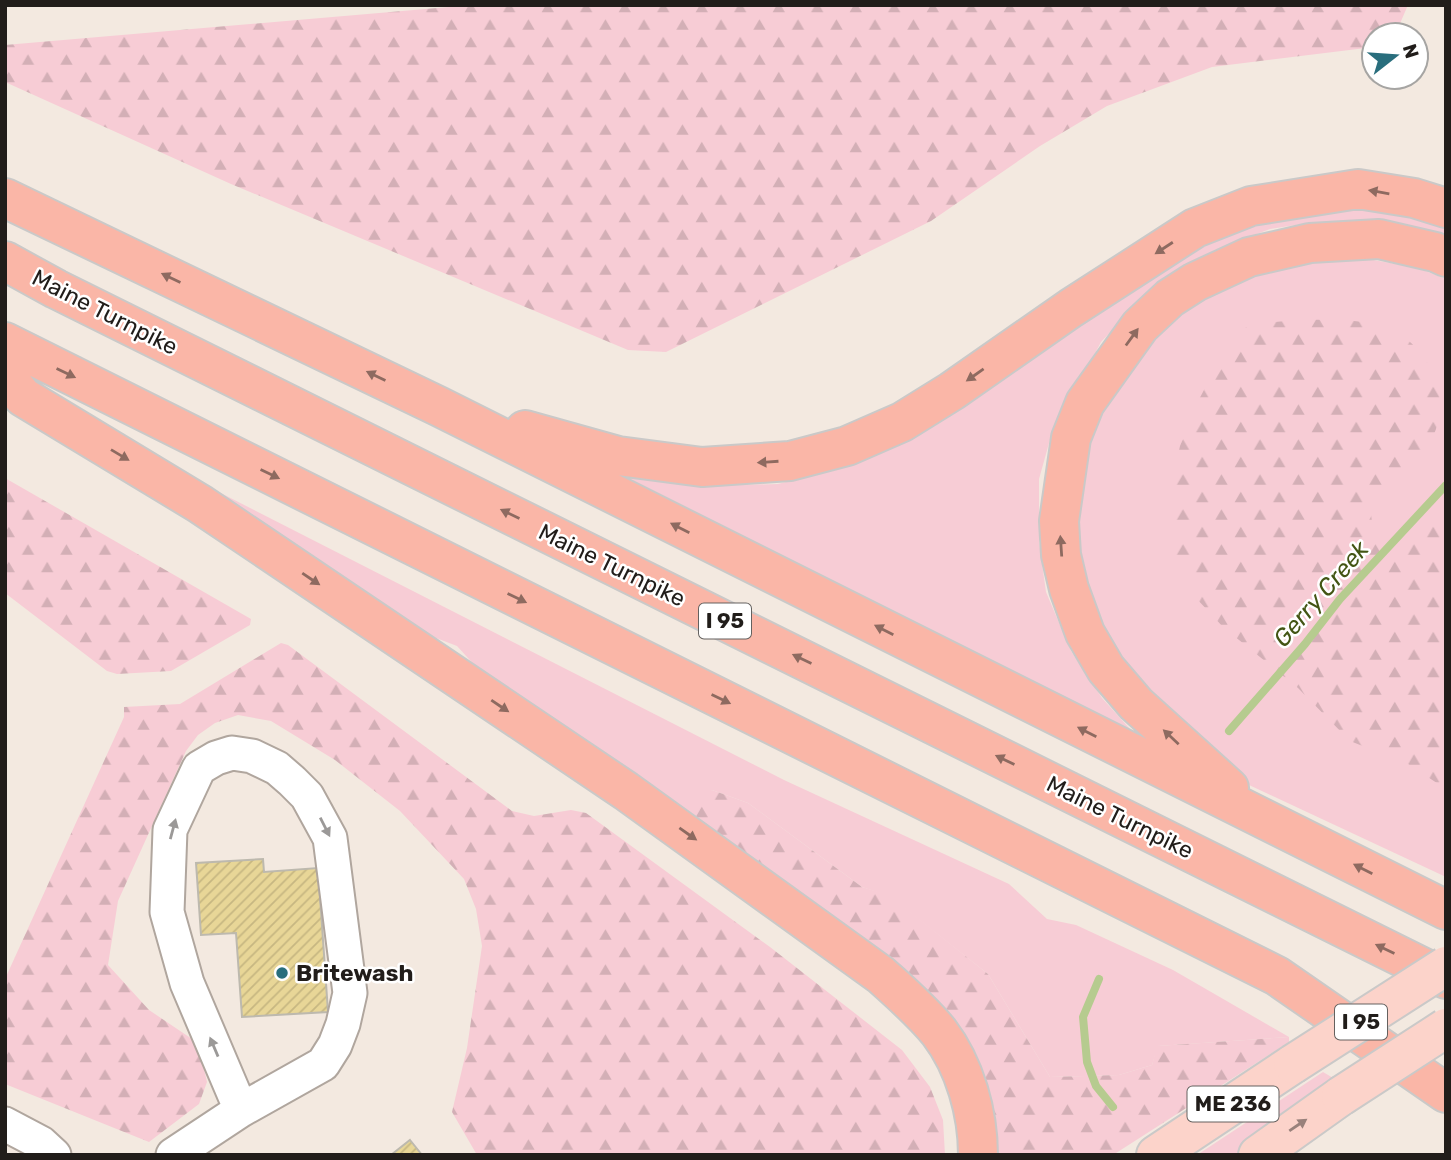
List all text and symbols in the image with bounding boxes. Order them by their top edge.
north arrow [1360,21,1430,91]
text: N [1398,41,1424,61]
one-way arrow [1368,186,1390,197]
one-way arrow [1154,242,1174,255]
street label: Maine Turnpike [27,263,183,361]
one-way arrow [161,272,181,283]
one-way arrow [1125,328,1139,346]
one-way arrow [56,367,76,378]
one-way arrow [966,368,984,382]
one-way arrow [366,371,386,382]
one-way arrow [111,449,130,462]
one-way arrow [757,457,779,468]
one-way arrow [260,469,280,480]
one-way arrow [500,509,520,520]
street label: Maine Turnpike [534,517,690,613]
one-way arrow [670,522,690,533]
one-way arrow [1055,535,1066,557]
water label: Gerry Creek [1267,535,1375,653]
one-way arrow [301,572,321,585]
one-way arrow [507,592,527,603]
road number: I 95 [699,604,751,638]
one-way arrow [874,624,894,635]
one-way arrow [792,654,812,665]
one-way arrow [711,694,731,705]
one-way arrow [491,699,509,713]
one-way arrow [1077,726,1097,737]
one-way arrow [1163,730,1180,746]
one-way arrow [995,755,1015,766]
street label: Maine Turnpike [1042,769,1198,865]
one-way arrow [168,817,179,839]
one-way arrow [319,817,331,837]
one-way arrow [679,827,697,841]
one-way arrow [1353,863,1373,874]
one-way arrow [1375,943,1395,954]
place label: Britewash [296,959,413,987]
marker: Britewash [274,965,290,981]
road number: I 95 [1335,1004,1387,1040]
one-way arrow [208,1037,220,1057]
road number: ME 236 [1188,1086,1278,1122]
one-way arrow [1289,1119,1308,1132]

